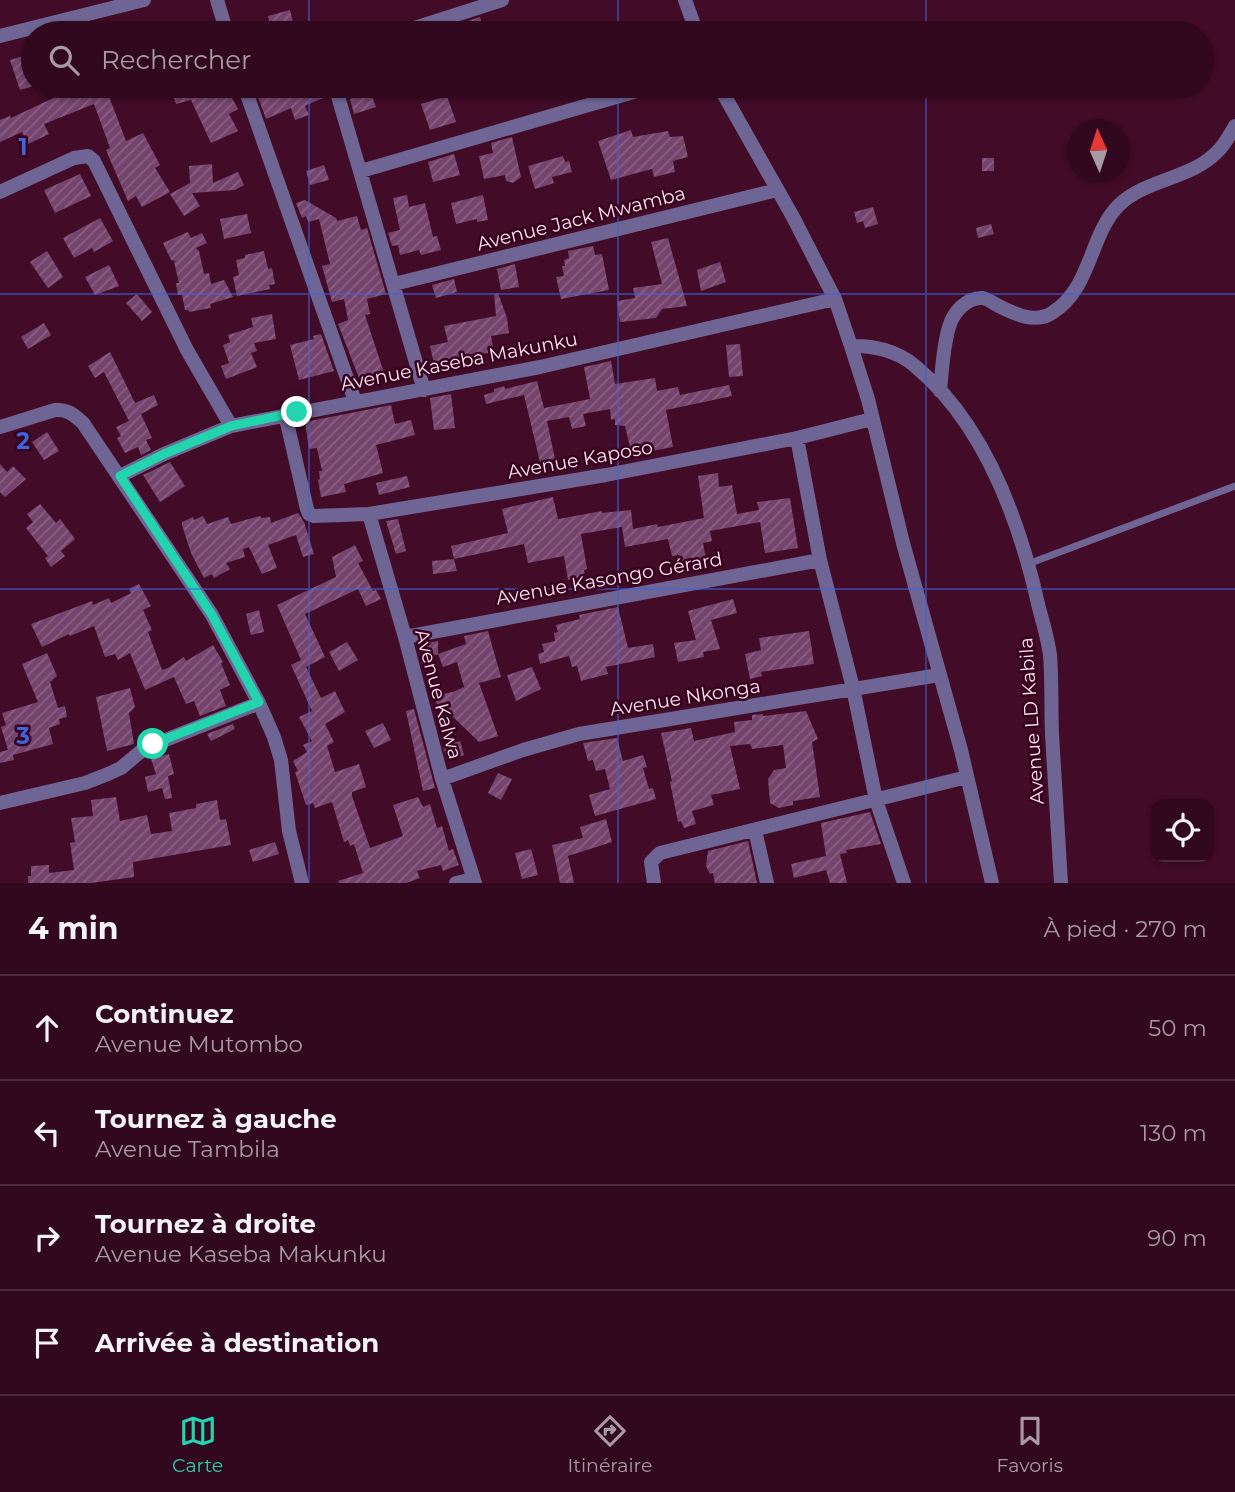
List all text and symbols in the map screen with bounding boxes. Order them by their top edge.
search box [21,21,1214,98]
icon: search [45,41,83,79]
text: Rechercher [101,44,251,76]
north arrow [1067,119,1130,182]
text: 1 [18,133,28,161]
street label: Avenue Jack Mwamba [474,181,688,256]
street label: Avenue Kaseba Makunku [339,327,580,396]
route end [281,396,312,427]
text: 2 [16,427,30,455]
street label: Avenue Kaposo [506,435,655,484]
street label: Avenue Kasongo Gérard [494,547,724,610]
street label: Avenue Kalwa [410,627,467,762]
street label: Avenue LD Kabila [1014,637,1049,805]
street label: Avenue Nkonga [608,674,762,721]
text: 3 [15,722,30,750]
route start [137,728,168,759]
map controls [1151,799,1214,862]
button: locate [1151,799,1214,862]
text: 4 min [28,910,118,947]
text: À pied · 270 m [1044,915,1207,943]
text: Continuez [95,998,234,1030]
icon: ahead [28,1009,66,1047]
text: 50 m [1148,1014,1207,1042]
text: Avenue Mutombo [95,1030,303,1058]
text: Tournez à gauche [95,1103,337,1135]
icon: left [28,1114,66,1152]
text: 130 m [1140,1119,1207,1147]
text: Avenue Tambila [95,1135,280,1163]
text: Tournez à droite [95,1208,316,1240]
icon: right [28,1219,66,1257]
text: 90 m [1147,1224,1207,1252]
text: Avenue Kaseba Makunku [95,1240,387,1268]
icon: arrive [28,1324,66,1362]
text: Arrivée à destination [95,1327,379,1359]
tab: Carte [172,1412,223,1477]
tab: Itinéraire [567,1412,652,1477]
tab: Favoris [997,1412,1063,1477]

